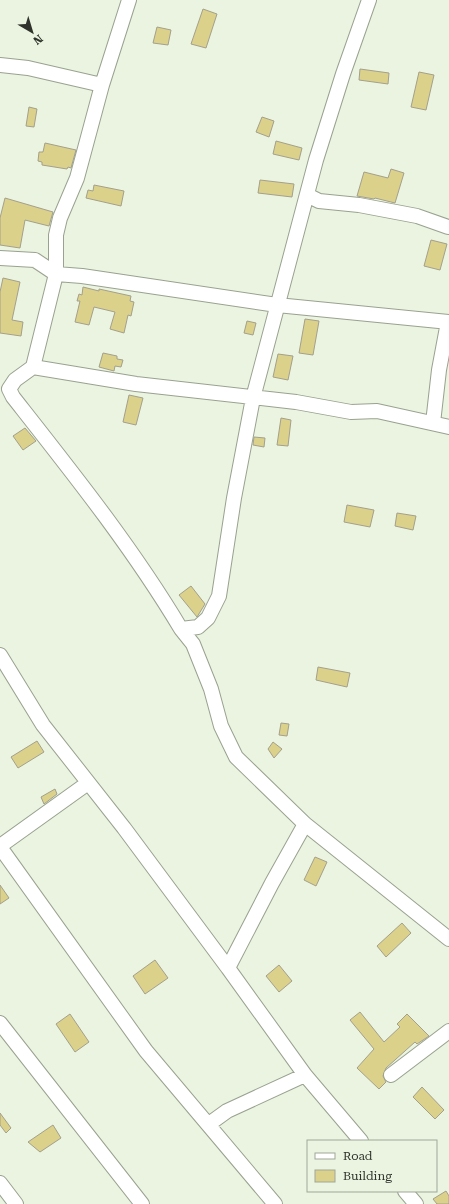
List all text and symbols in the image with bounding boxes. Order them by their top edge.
north arrow [12,12,52,52]
text: N [30,32,45,48]
legend [307,1140,437,1192]
text: Road [343,1149,373,1163]
text: Building [343,1169,392,1183]

